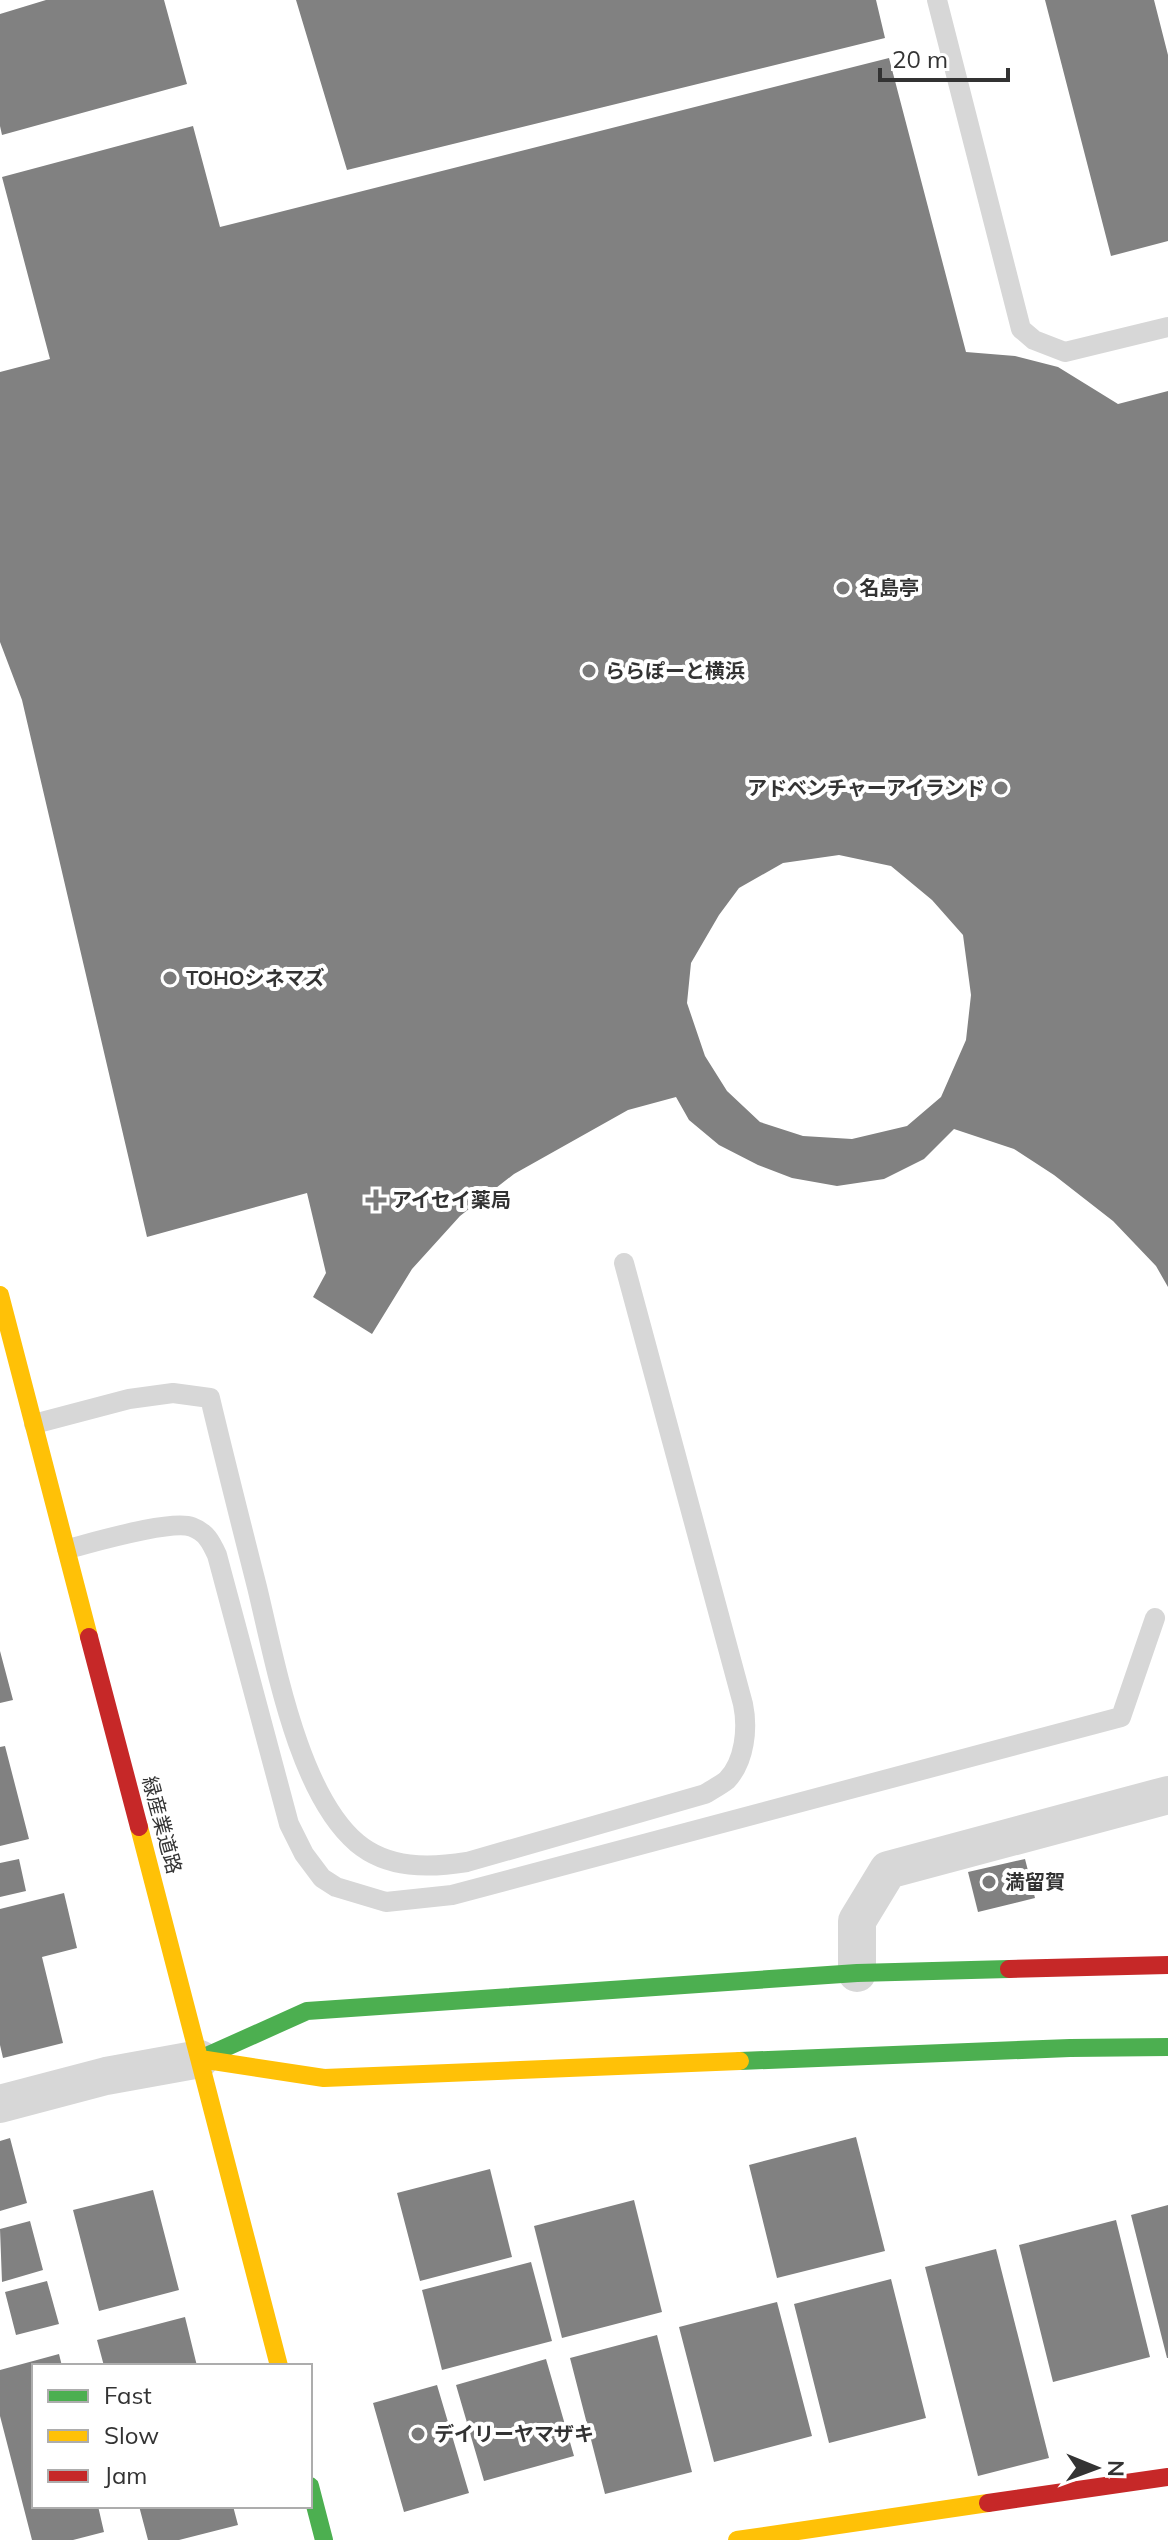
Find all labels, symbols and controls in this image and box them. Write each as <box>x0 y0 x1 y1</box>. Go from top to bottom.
scale bar <box>880 32 1008 82</box>
text: 20 m <box>892 44 948 74</box>
place label: 名島亭 <box>859 575 919 600</box>
marker: 名島亭 <box>834 579 852 597</box>
place label: ららぽーと横浜 <box>605 658 745 683</box>
marker: ららぽーと横浜 <box>580 662 598 680</box>
place label: アドベンチャーアイランド <box>747 775 985 800</box>
marker: アドベンチャーアイランド <box>992 779 1010 797</box>
place label: TOHOシネマズ <box>186 965 324 990</box>
marker: TOHOシネマズ <box>161 969 179 987</box>
place label: アイセイ薬局 <box>392 1187 511 1212</box>
marker: アイセイ薬局 <box>367 1191 385 1209</box>
street label: 緑産業道路 <box>137 1773 187 1876</box>
place label: 満留賀 <box>1005 1869 1065 1894</box>
marker: 満留賀 <box>980 1873 998 1891</box>
legend <box>32 2364 312 2508</box>
text: Fast <box>104 2380 152 2410</box>
text: Slow <box>104 2420 159 2450</box>
place label: デイリーヤマザキ <box>434 2421 594 2446</box>
marker: デイリーヤマザキ <box>409 2425 427 2443</box>
north arrow <box>1056 2428 1136 2508</box>
text: Jam <box>104 2460 147 2490</box>
text: N <box>1102 2460 1130 2477</box>

